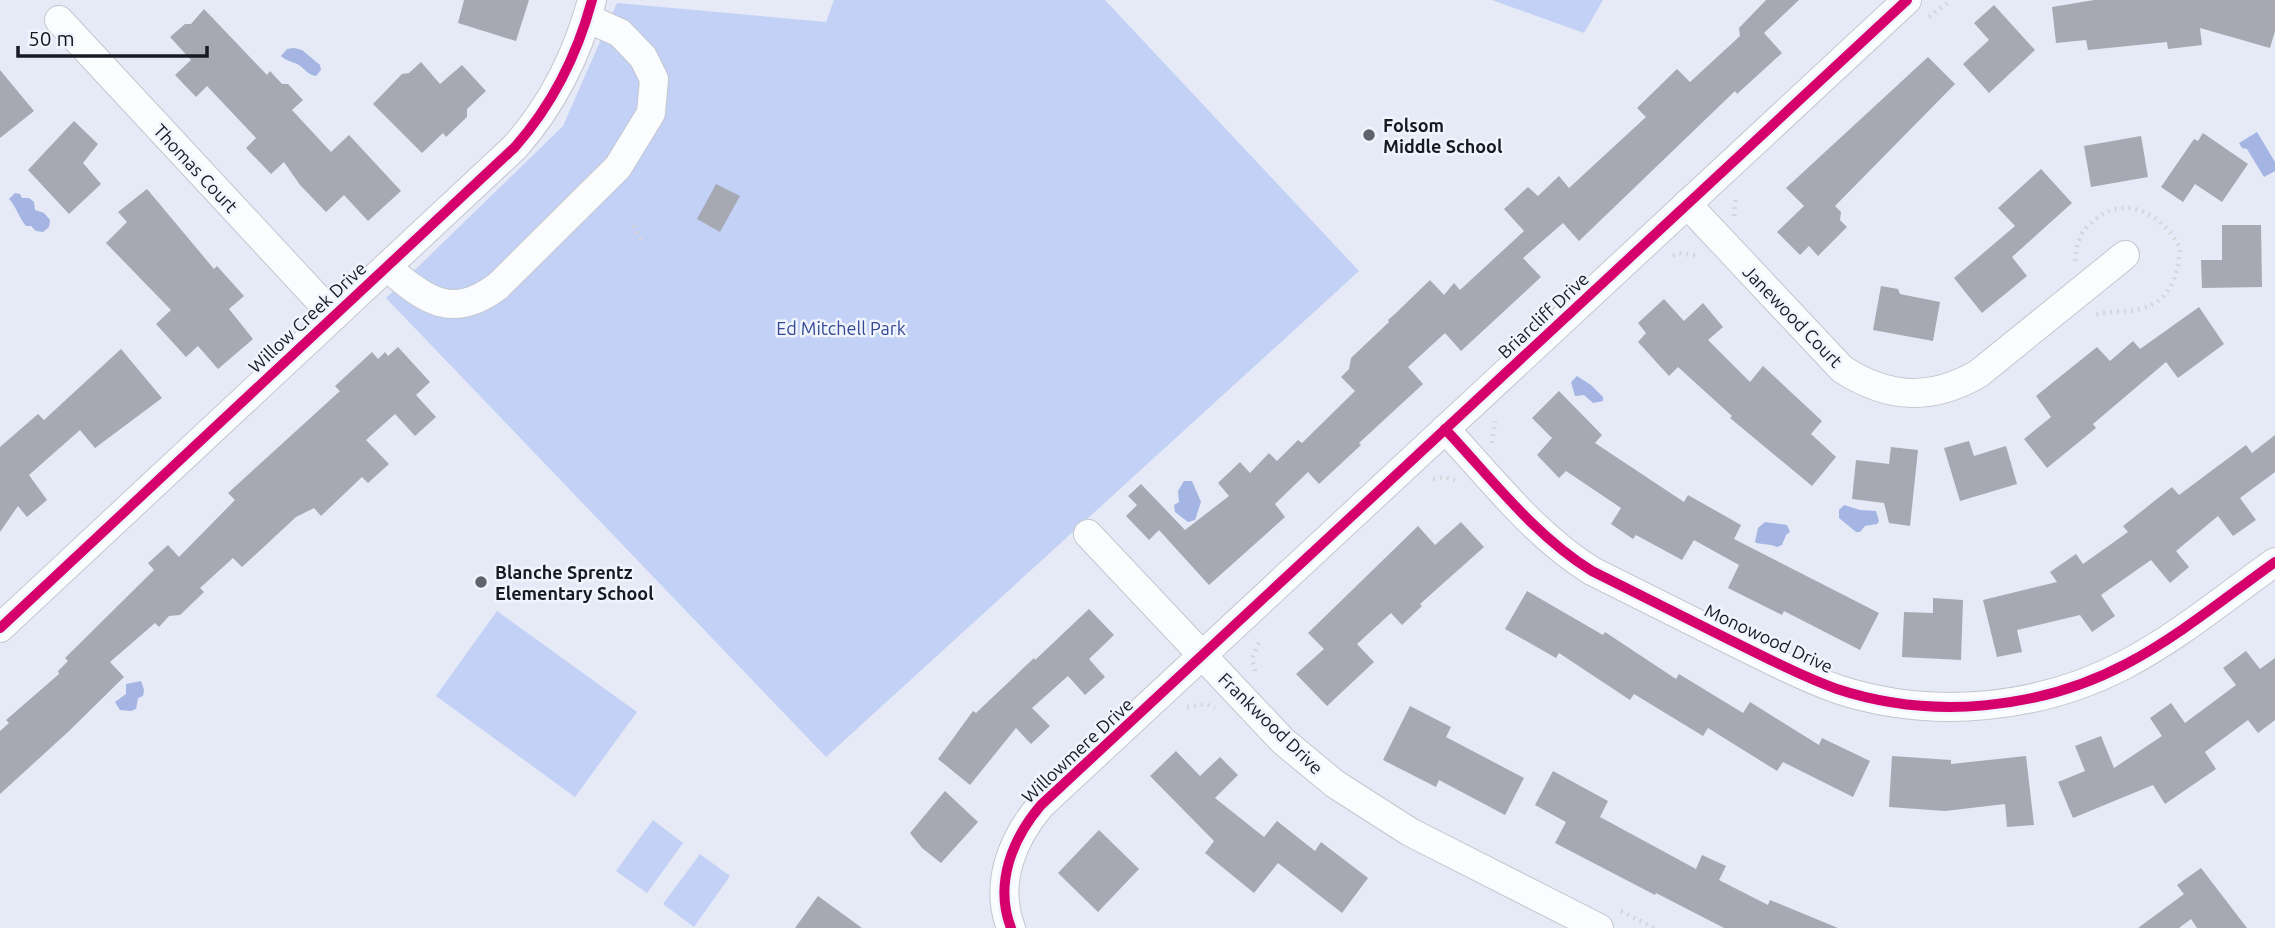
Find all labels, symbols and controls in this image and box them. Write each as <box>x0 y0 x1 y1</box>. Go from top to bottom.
scale bar <box>18 14 206 58</box>
text: 50 m <box>28 26 75 50</box>
place label: Folsom Middle School <box>1383 115 1503 156</box>
street label: Thomas Court <box>150 120 242 216</box>
marker: Folsom Middle School <box>1361 127 1377 143</box>
street label: Willow Creek Drive <box>244 258 370 376</box>
street label: Janewood Court <box>1739 261 1847 371</box>
street label: Briarcliff Drive <box>1494 268 1592 362</box>
park label: Ed Mitchell Park <box>776 318 906 338</box>
place label: Blanche Sprentz Elementary School <box>495 562 654 603</box>
marker: Blanche Sprentz Elementary School <box>473 574 489 590</box>
street label: Monowood Drive <box>1702 600 1836 676</box>
street label: Frankwood Drive <box>1215 668 1327 778</box>
street label: Willowmere Drive <box>1017 694 1137 806</box>

